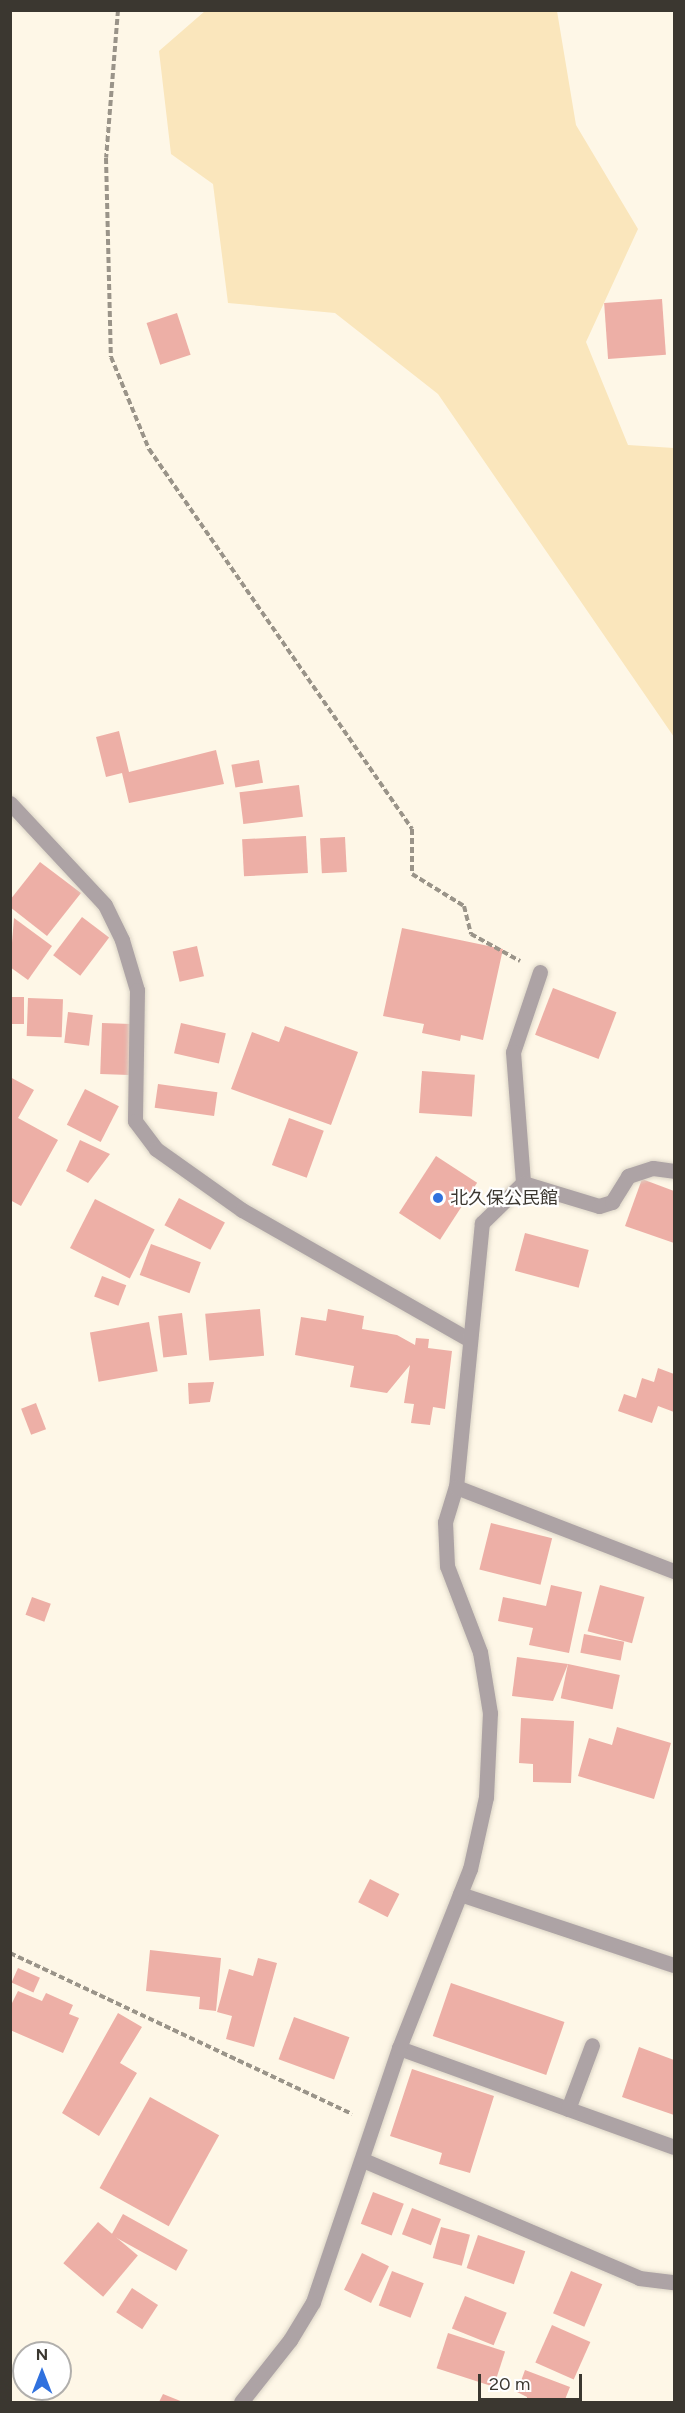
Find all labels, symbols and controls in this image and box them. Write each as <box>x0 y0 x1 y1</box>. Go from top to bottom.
place label: 北久保公民館 <box>450 1187 558 1209</box>
marker: 北久保公民館 <box>431 1191 445 1205</box>
north arrow <box>12 2341 72 2401</box>
text: N <box>36 2345 48 2364</box>
scale bar <box>481 2362 584 2400</box>
text: 20 m <box>489 2373 530 2395</box>

